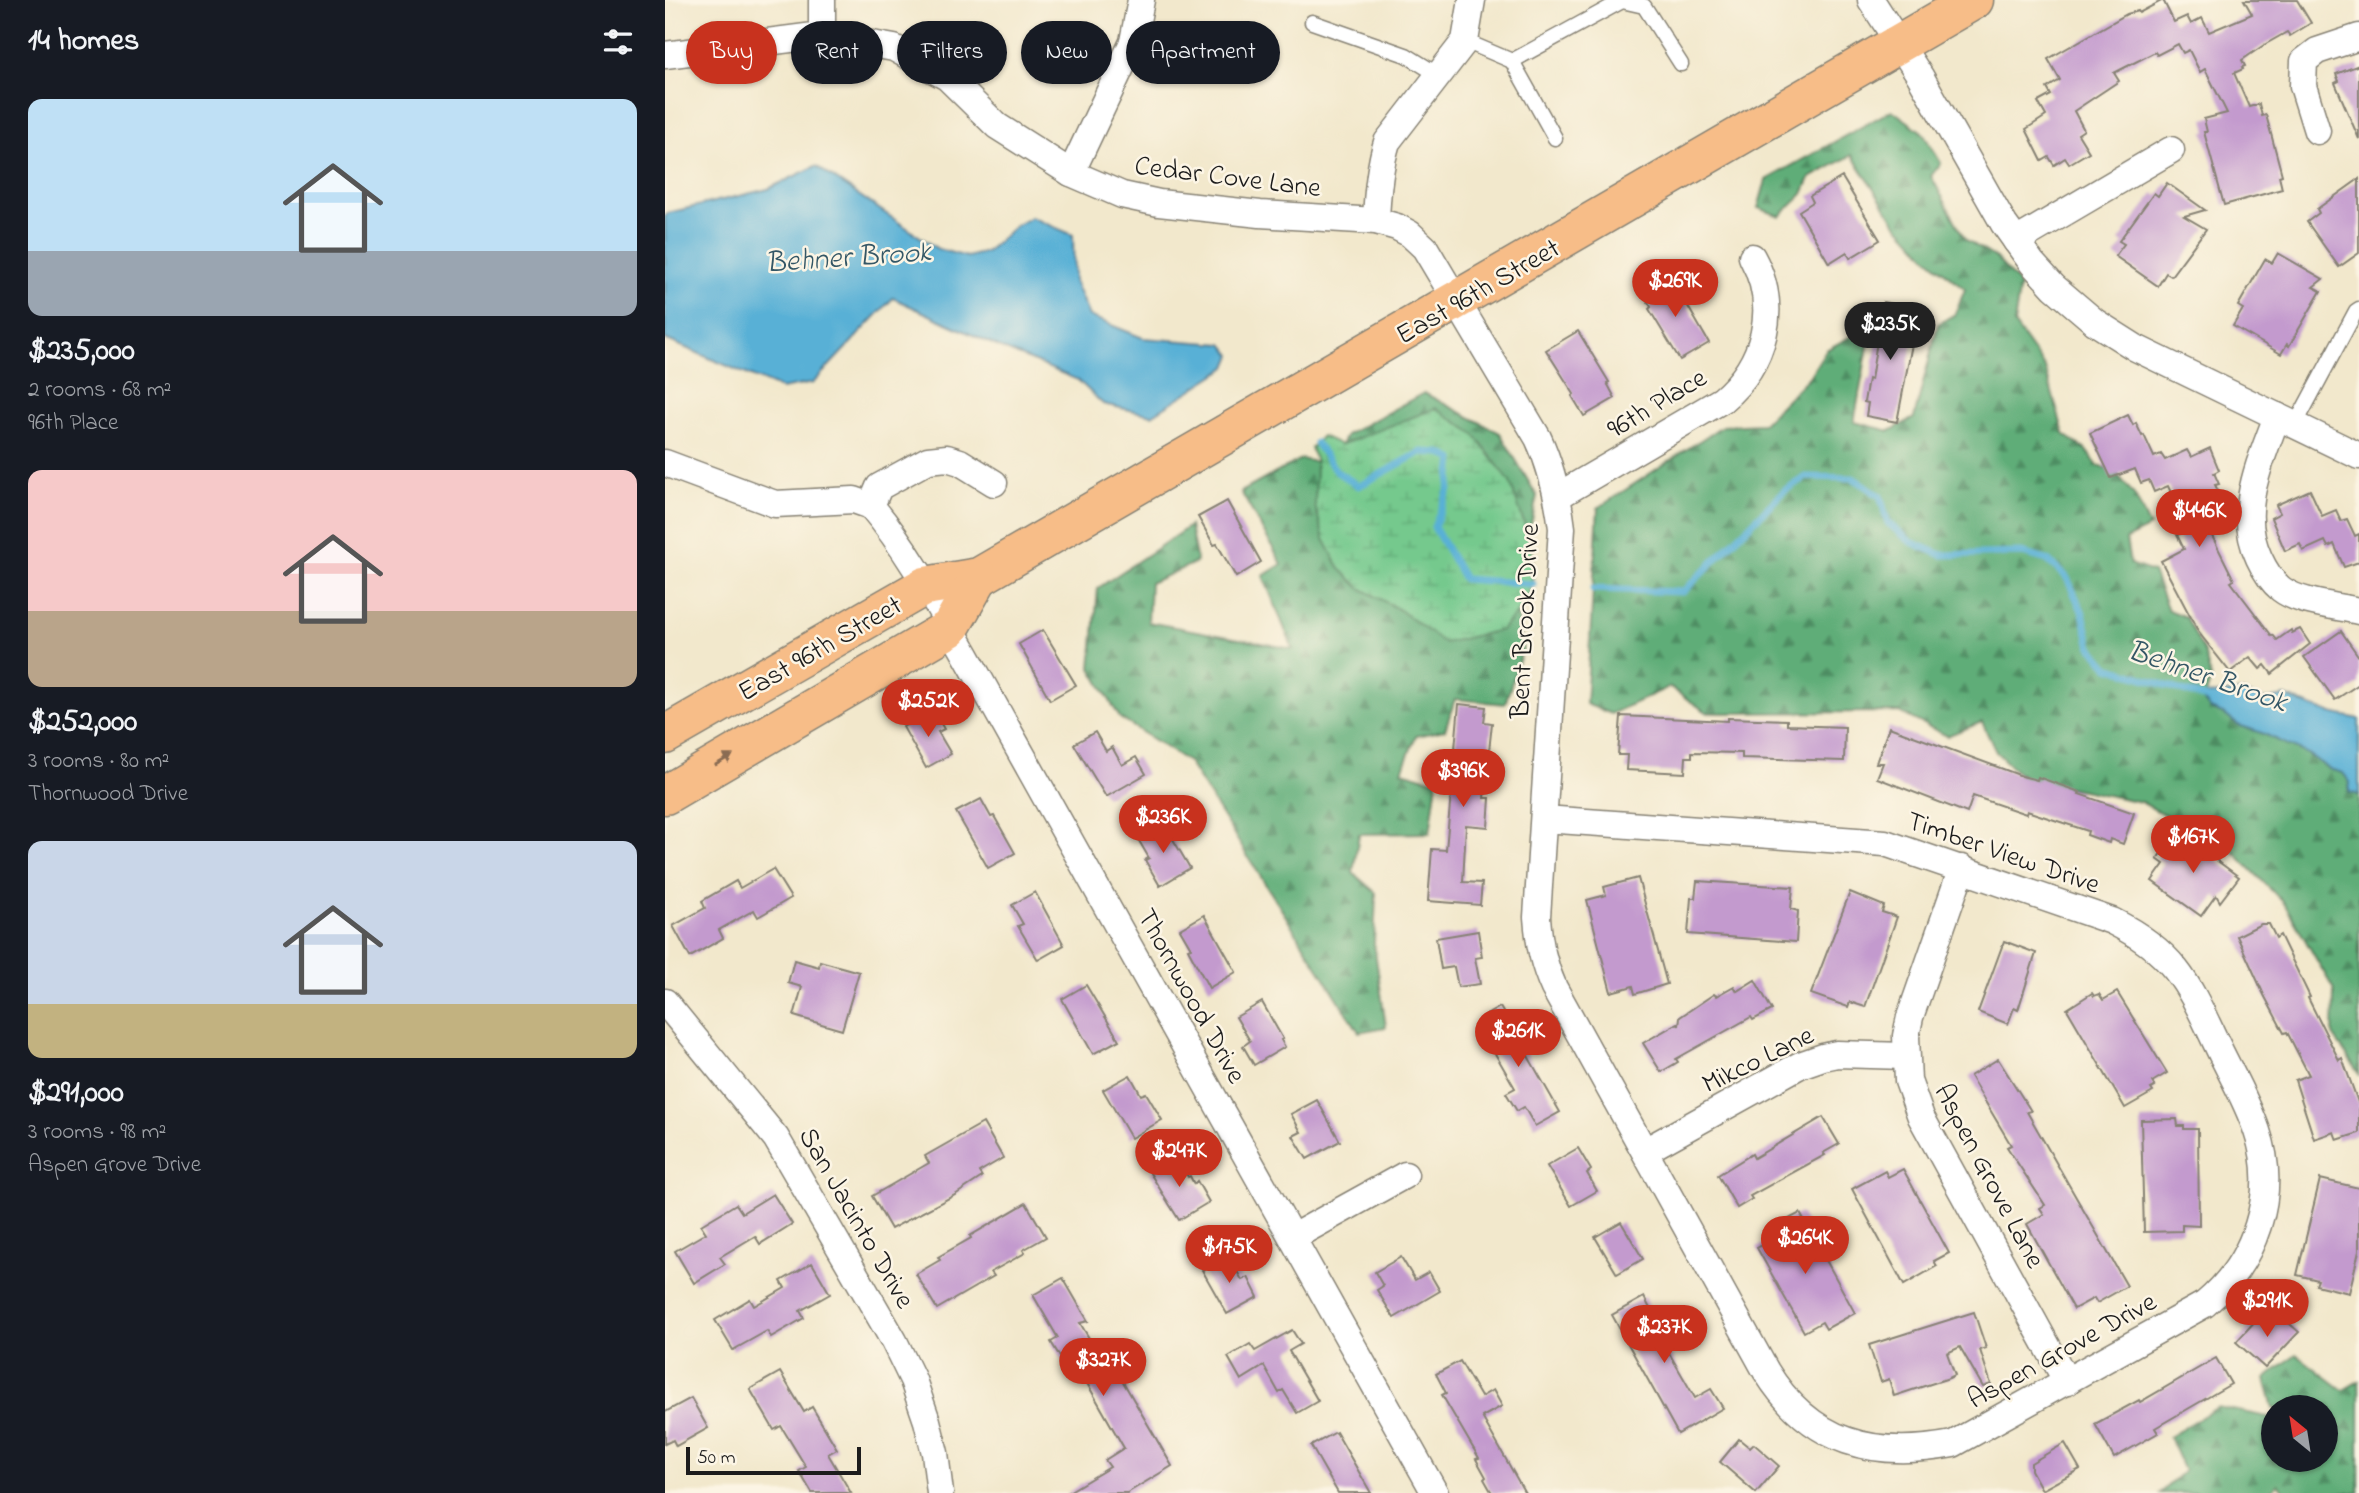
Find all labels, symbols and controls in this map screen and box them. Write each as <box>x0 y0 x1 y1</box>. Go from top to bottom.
text: 14 homes <box>28 20 139 64</box>
chip: Buy <box>686 21 777 84</box>
chip: Rent <box>791 21 883 84</box>
chip: Filters <box>897 21 1007 84</box>
chip: New <box>1021 21 1112 84</box>
chip: Apartment <box>1126 21 1280 84</box>
icon: filters <box>599 23 637 61</box>
icon: home <box>270 145 396 271</box>
street label: Cedar Cove Lane <box>1132 147 1324 210</box>
street label: East 96th Street <box>1389 229 1569 357</box>
water label: Behner Brook <box>764 231 934 287</box>
pin: $269K <box>1626 260 1724 319</box>
text: $269K <box>1648 265 1702 298</box>
pin: $235K <box>1841 302 1939 362</box>
text: $235K <box>1860 308 1920 341</box>
text: $235,000 <box>28 330 135 374</box>
street label: 96th Place <box>1600 359 1716 451</box>
text: 2 rooms · 68 m² <box>28 374 171 407</box>
text: 96th Place <box>28 407 118 440</box>
pin: $446K <box>2150 490 2248 549</box>
text: $446K <box>2172 495 2226 528</box>
icon: home <box>270 516 396 642</box>
street label: Bent Brook Drive <box>1501 522 1552 721</box>
street label: East 96th Street <box>731 586 911 714</box>
water label: Behner Brook <box>2121 630 2294 726</box>
pin: $252K <box>879 680 977 739</box>
text: $252K <box>897 685 959 718</box>
text: $252,000 <box>28 701 137 745</box>
text: 3 rooms · 80 m² <box>28 745 169 778</box>
pin: $396K <box>1414 750 1512 809</box>
one-way arrow <box>714 754 733 766</box>
text: $396K <box>1437 755 1489 788</box>
text: Thornwood Drive <box>28 778 188 811</box>
pin: $236K <box>1114 796 1212 855</box>
text: $236K <box>1135 801 1191 834</box>
street label: Timber View Drive <box>1901 802 2105 907</box>
pin: $167K <box>2144 816 2242 875</box>
text: $167K <box>2167 821 2219 854</box>
icon: home <box>270 887 396 1013</box>
street label: Thornwood Drive <box>1125 902 1255 1092</box>
pin: $261K <box>1469 1010 1567 1069</box>
text: $261K <box>1491 1015 1545 1048</box>
street label: Mikco Lane <box>1696 1016 1822 1106</box>
text: $291,000 <box>28 1072 124 1116</box>
street label: Aspen Grove Lane <box>1922 1077 2054 1277</box>
text: 3 rooms · 98 m² <box>28 1116 166 1149</box>
street label: San Jacinto Drive <box>786 1120 924 1317</box>
pin: $247K <box>1130 1130 1228 1189</box>
text: $247K <box>1151 1135 1207 1168</box>
text: Aspen Grove Drive <box>28 1149 201 1182</box>
pin: $264K <box>1756 1216 1854 1276</box>
text: $264K <box>1777 1222 1833 1255</box>
pin: $175K <box>1180 1226 1278 1285</box>
text: $175K <box>1201 1231 1257 1264</box>
pin: $291K <box>2218 1280 2316 1339</box>
street label: Aspen Grove Drive <box>1961 1283 2165 1421</box>
text: $291K <box>2242 1285 2292 1318</box>
pin: $237K <box>1615 1306 1713 1365</box>
text: $237K <box>1636 1311 1692 1344</box>
pin: $327K <box>1054 1338 1152 1398</box>
text: $327K <box>1075 1344 1131 1377</box>
north arrow <box>2261 1395 2338 1472</box>
map controls <box>2261 1395 2338 1472</box>
scale bar <box>686 1444 861 1476</box>
text: 50 m <box>697 1445 736 1472</box>

